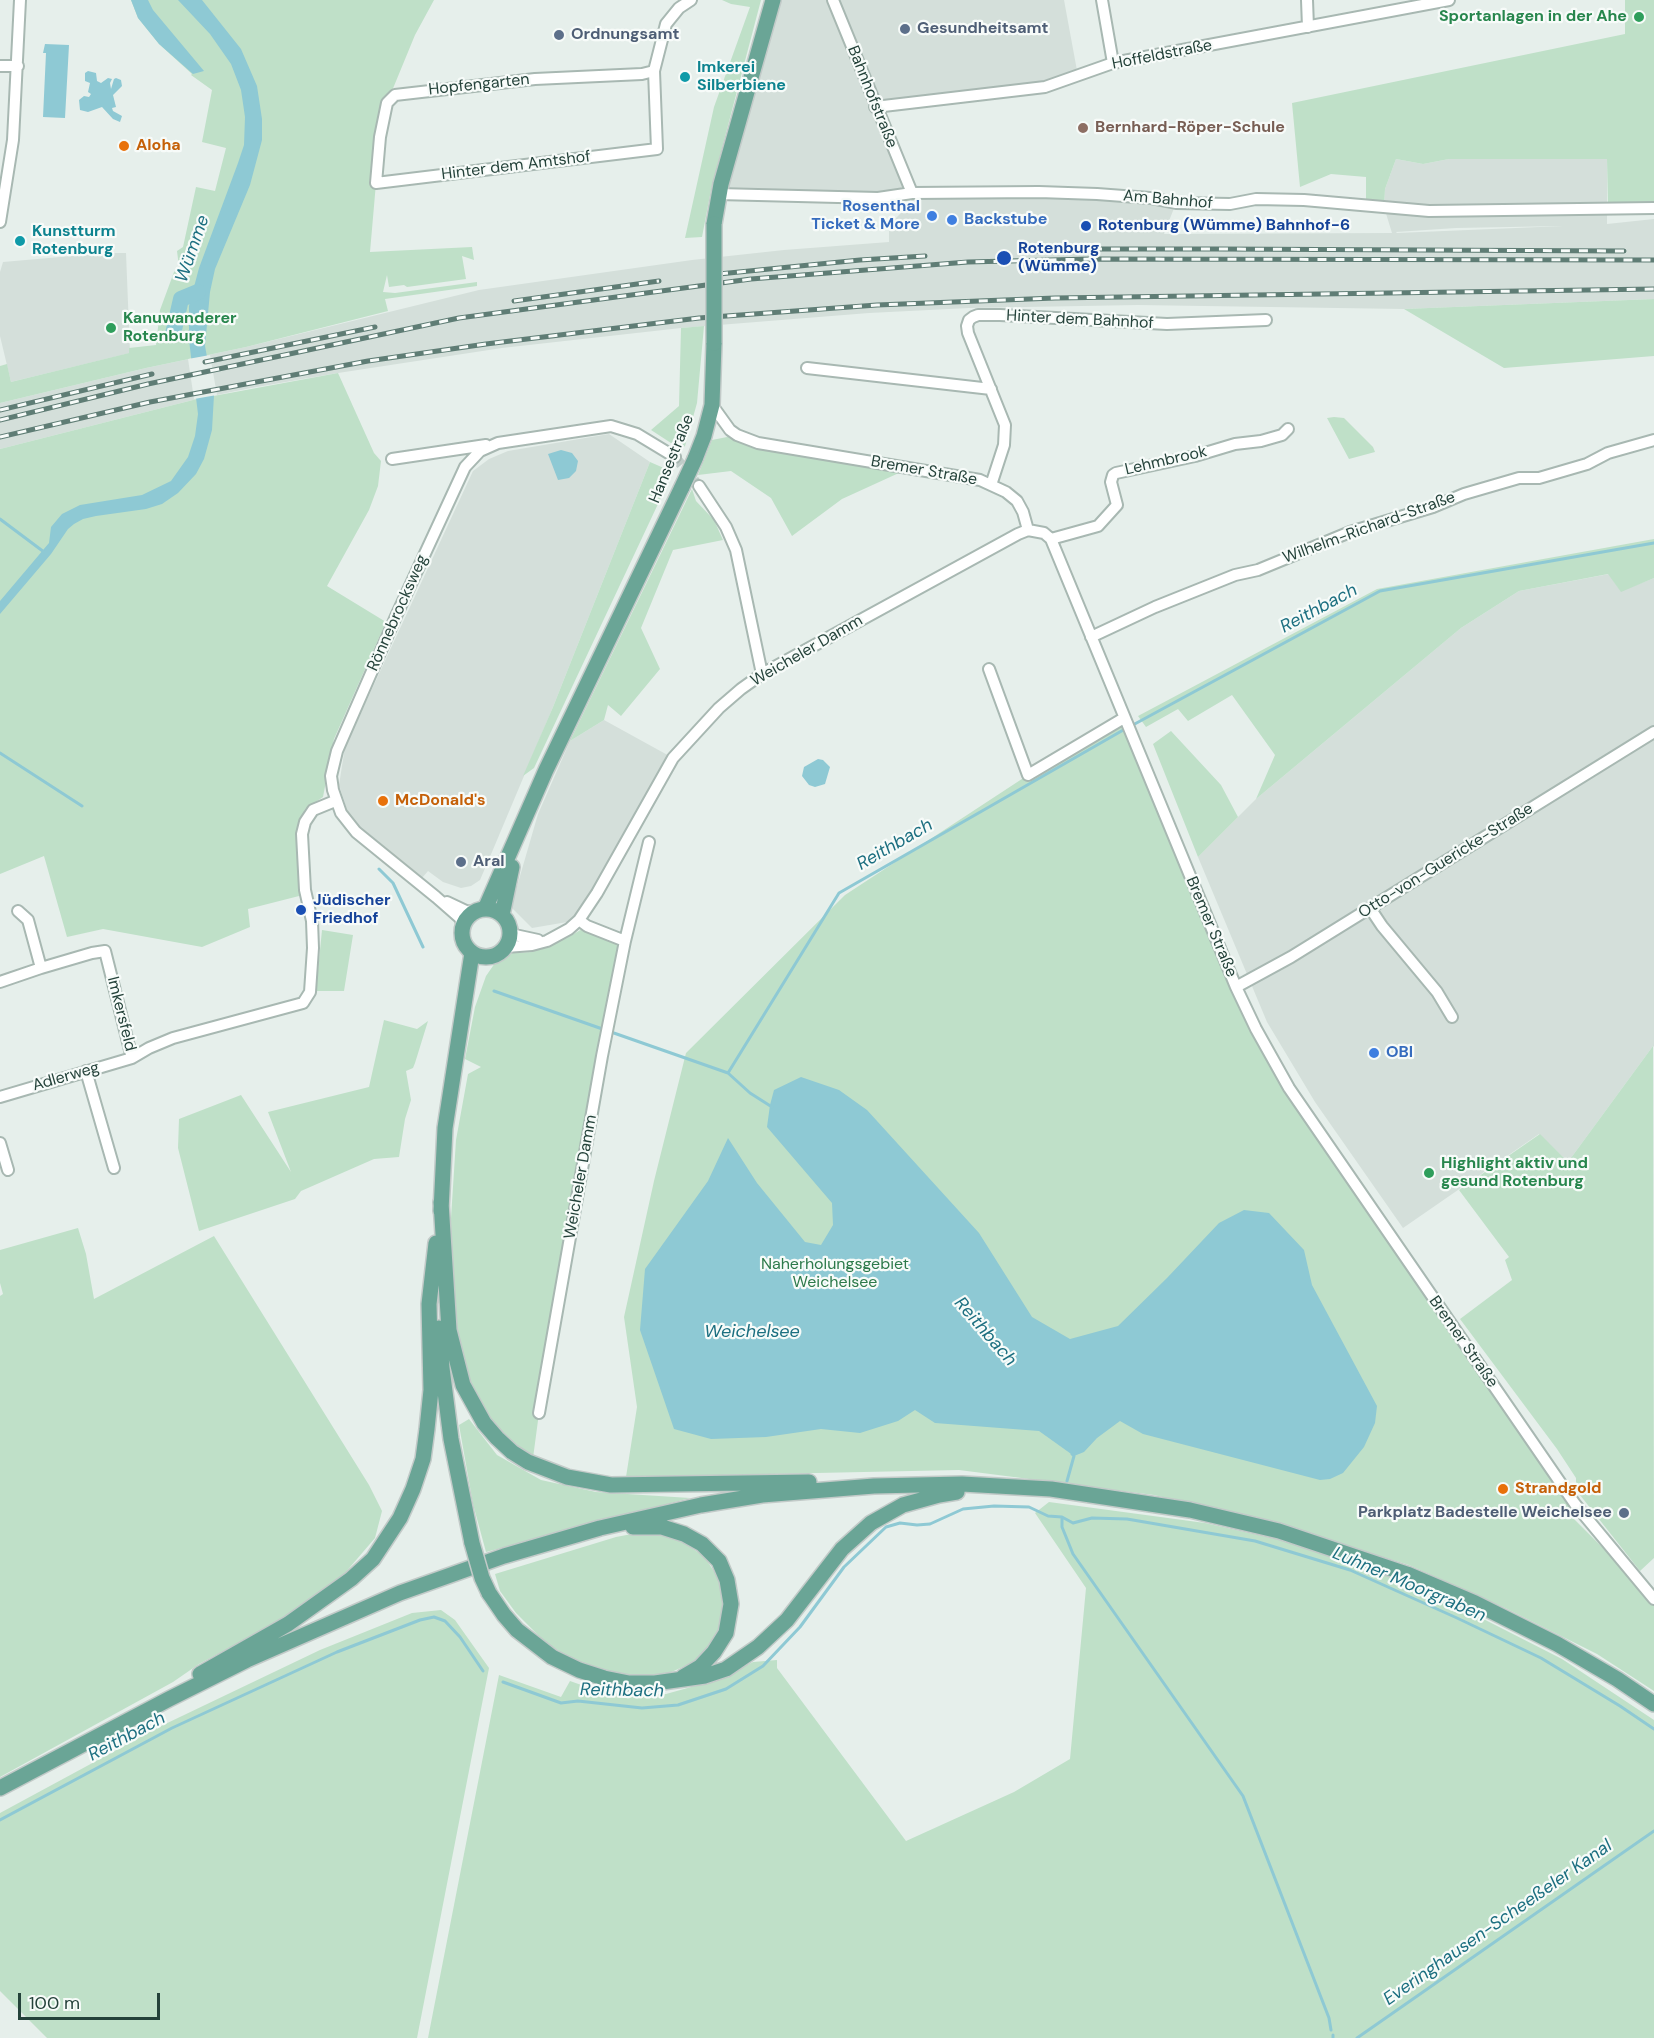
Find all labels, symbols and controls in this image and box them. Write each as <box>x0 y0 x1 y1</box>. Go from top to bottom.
place label: Sportanlagen in der Ahe <box>1439 7 1627 27</box>
marker: Sportanlagen in der Ahe <box>1632 10 1646 24</box>
place label: Gesundheitsamt <box>917 19 1049 39</box>
marker: Gesundheitsamt <box>898 22 912 36</box>
place label: Ordnungsamt <box>571 25 679 45</box>
marker: Ordnungsamt <box>552 28 566 42</box>
street label: Hoffeldstraße <box>1110 36 1214 74</box>
street label: Bahnhofstraße <box>843 43 901 151</box>
place label: Imkerei Silberbiene <box>697 58 786 96</box>
street label: Hopfengarten <box>427 70 531 100</box>
marker: Imkerei Silberbiene <box>678 70 692 84</box>
place label: Bernhard-Röper-Schule <box>1095 118 1285 138</box>
marker: Bernhard-Röper-Schule <box>1076 121 1090 135</box>
place label: Aloha <box>136 136 181 156</box>
marker: Aloha <box>117 139 131 153</box>
street label: Hinter dem Amtshof <box>440 147 592 185</box>
street label: Am Bahnhof <box>1122 187 1214 213</box>
place label: Rosenthal Ticket & More <box>811 197 920 235</box>
marker: Rosenthal Ticket & More <box>925 209 939 223</box>
place label: Backstube <box>964 210 1047 230</box>
water label: Wümme <box>171 213 215 285</box>
marker: Backstube <box>945 213 959 227</box>
place label: Rotenburg (Wümme) Bahnhof-6 <box>1098 216 1350 236</box>
marker: Rotenburg (Wümme) Bahnhof-6 <box>1079 219 1093 233</box>
place label: Kunstturm Rotenburg <box>32 222 116 260</box>
marker: Kunstturm Rotenburg <box>13 234 27 248</box>
place label: Rotenburg (Wümme) <box>1018 239 1100 277</box>
marker: Rotenburg (Wümme) <box>995 249 1013 267</box>
street label: Hinter dem Bahnhof <box>1006 307 1154 333</box>
place label: Kanuwanderer Rotenburg <box>123 309 237 347</box>
marker: Kanuwanderer Rotenburg <box>104 321 118 335</box>
street label: Hansestraße <box>646 412 698 506</box>
street label: Lehmbrook <box>1123 442 1209 480</box>
street label: Bremer Straße <box>869 452 979 490</box>
street label: Wilhelm-Richard-Straße <box>1280 488 1458 568</box>
street label: Rönnebrocksweg <box>364 552 432 674</box>
water label: Reithbach <box>1277 580 1361 638</box>
street label: Weicheler Damm <box>748 611 866 691</box>
place label: McDonald's <box>395 791 486 811</box>
marker: McDonald's <box>376 794 390 808</box>
street label: Otto-von-Guericke-Straße <box>1355 799 1537 923</box>
water label: Reithbach <box>853 815 937 875</box>
place label: Aral <box>473 852 505 872</box>
marker: Aral <box>454 855 468 869</box>
street label: Bremer Straße <box>1181 874 1241 980</box>
place label: Jüdischer Friedhof <box>313 891 391 929</box>
marker: Jüdischer Friedhof <box>294 903 308 917</box>
street label: Imkersfeld <box>102 975 140 1053</box>
place label: OBI <box>1386 1043 1413 1063</box>
marker: OBI <box>1367 1046 1381 1060</box>
street label: Adlerweg <box>30 1058 102 1096</box>
street label: Weicheler Damm <box>561 1113 601 1241</box>
place label: Highlight aktiv und gesund Rotenburg <box>1441 1154 1588 1192</box>
marker: Highlight aktiv und gesund Rotenburg <box>1422 1166 1436 1180</box>
park label: Naherholungsgebiet Weichelsee <box>761 1255 909 1293</box>
street label: Bremer Straße <box>1424 1292 1502 1392</box>
water label: Reithbach <box>949 1293 1021 1371</box>
water label: Weichelsee <box>704 1321 800 1343</box>
place label: Strandgold <box>1515 1479 1602 1499</box>
marker: Strandgold <box>1496 1482 1510 1496</box>
place label: Parkplatz Badestelle Weichelsee <box>1358 1503 1612 1523</box>
marker: Parkplatz Badestelle Weichelsee <box>1617 1506 1631 1520</box>
water label: Luhner Moorgraben <box>1329 1543 1489 1627</box>
water label: Reithbach <box>580 1679 664 1703</box>
water label: Reithbach <box>85 1708 169 1766</box>
water label: Everinghausen-Scheeßeler Kanal <box>1380 1836 1616 2010</box>
scale bar <box>21 1981 164 2019</box>
text: 100 m <box>29 1991 80 2015</box>

